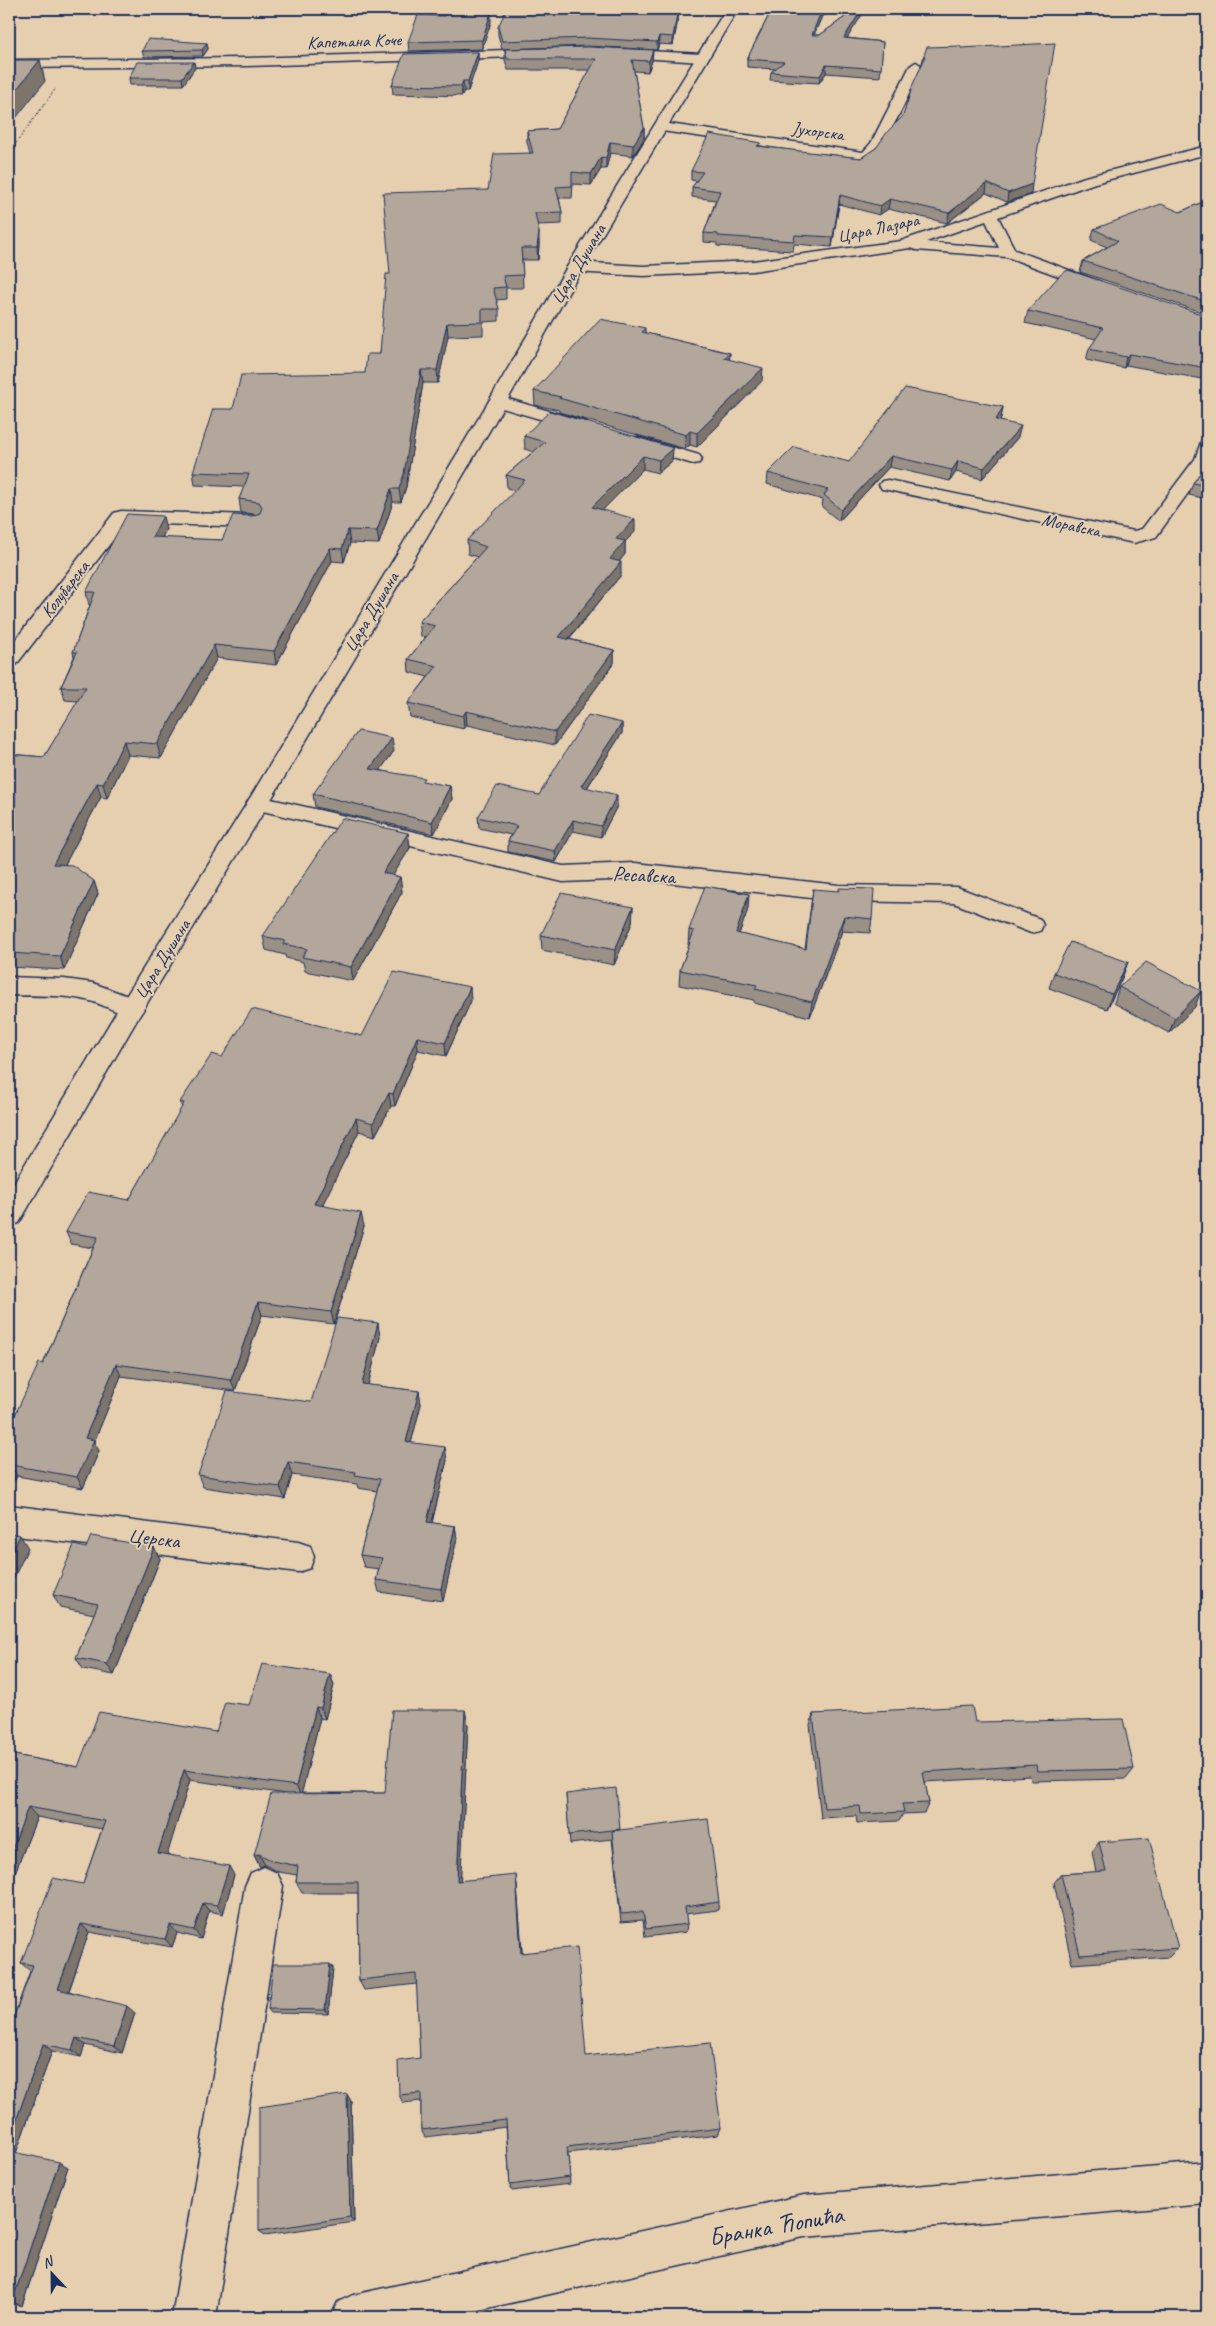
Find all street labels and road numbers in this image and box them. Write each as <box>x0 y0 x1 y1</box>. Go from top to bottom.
street label: Капетана Коче <box>307 28 403 54</box>
street label: Јухорска <box>790 116 847 146</box>
street label: Цара Лазара <box>835 208 923 248</box>
street label: Цара Душана <box>546 219 611 308</box>
street label: Моравска <box>1040 508 1104 542</box>
street label: Колубарска <box>36 555 95 622</box>
street label: Цара Душана <box>339 567 404 656</box>
street label: Ресавска <box>612 860 678 890</box>
street label: Цара Душана <box>129 914 196 1003</box>
street label: Церска <box>127 1522 183 1554</box>
street label: Бранка Ћопића <box>706 2198 848 2254</box>

